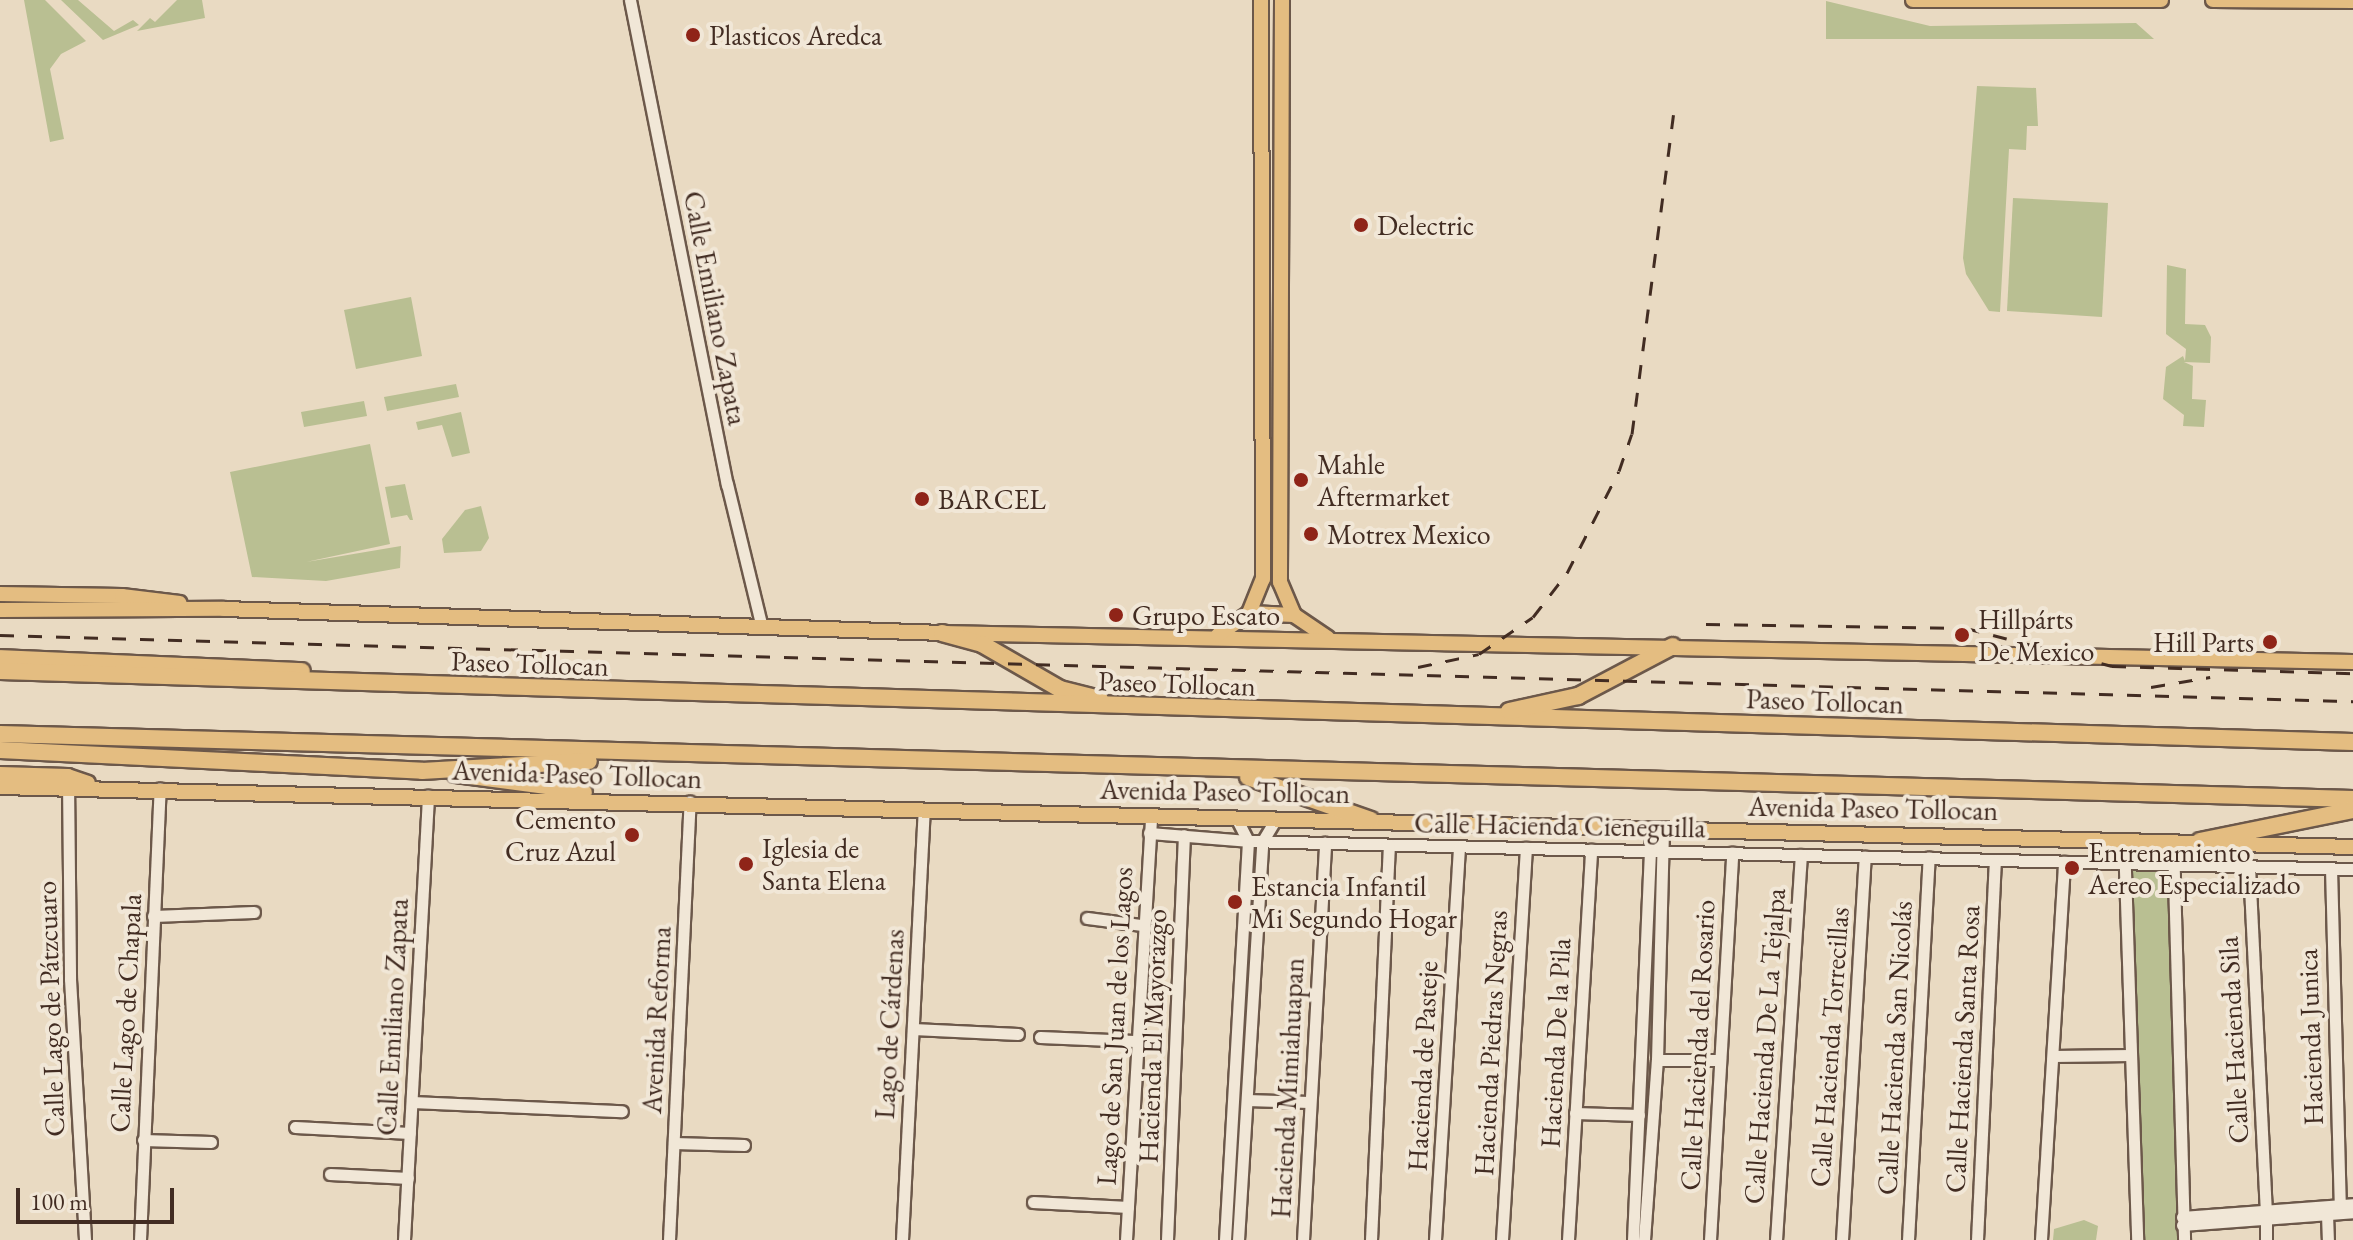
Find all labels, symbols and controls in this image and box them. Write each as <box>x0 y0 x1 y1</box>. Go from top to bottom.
place label: Plasticos Aredca <box>709 18 882 52</box>
marker: Plasticos Aredca <box>684 26 702 44</box>
street label: Calle Emiliano Zapata <box>677 188 755 428</box>
place label: Delectric <box>1377 208 1474 242</box>
marker: Delectric <box>1352 216 1370 234</box>
place label: Mahle Aftermarket <box>1317 447 1449 513</box>
marker: Mahle Aftermarket <box>1292 471 1310 489</box>
place label: BARCEL <box>938 482 1046 516</box>
marker: BARCEL <box>913 490 931 508</box>
place label: Motrex Mexico <box>1327 517 1491 551</box>
marker: Motrex Mexico <box>1302 525 1320 543</box>
place label: Grupo Escato <box>1132 598 1280 632</box>
place label: Hillpárts De Mexico <box>1978 602 2094 668</box>
marker: Grupo Escato <box>1107 606 1125 624</box>
place label: Hill Parts <box>2153 625 2254 659</box>
marker: Hillpárts De Mexico <box>1953 626 1971 644</box>
marker: Hill Parts <box>2261 633 2279 651</box>
street label: Paseo Tollocan <box>451 643 609 683</box>
street label: Paseo Tollocan <box>1098 663 1256 703</box>
street label: Paseo Tollocan <box>1746 681 1904 721</box>
street label: Avenida Paseo Tollocan <box>451 753 703 795</box>
street label: Avenida Paseo Tollocan <box>1100 772 1350 810</box>
street label: Avenida Paseo Tollocan <box>1748 789 1998 827</box>
place label: Cemento Cruz Azul <box>505 802 616 868</box>
street label: Calle Hacienda Cieneguilla <box>1414 806 1706 844</box>
marker: Cemento Cruz Azul <box>623 826 641 844</box>
place label: Iglesia de Santa Elena <box>762 831 886 897</box>
place label: Entrenamiento Aereo Especializado <box>2088 835 2301 901</box>
marker: Iglesia de Santa Elena <box>737 855 755 873</box>
marker: Entrenamiento Aereo Especializado <box>2063 859 2081 877</box>
street label: Lago de San Juan de los Lagos <box>1089 866 1139 1186</box>
place label: Estancia Infantil Mi Segundo Hogar <box>1251 869 1457 935</box>
street label: Calle Lago de Pátzcuaro <box>29 881 71 1137</box>
street label: Calle Hacienda De La Tejalpa <box>1736 887 1792 1205</box>
street label: Calle Lago de Chapala <box>102 893 148 1133</box>
marker: Estancia Infantil Mi Segundo Hogar <box>1226 893 1244 911</box>
street label: Calle Emiliano Zapata <box>369 897 415 1137</box>
street label: Calle Hacienda del Rosario <box>1673 899 1721 1191</box>
street label: Calle Hacienda San Nicolás <box>1870 900 1918 1196</box>
street label: Calle Hacienda Santa Rosa <box>1938 904 1986 1194</box>
street label: Calle Hacienda Torrecillas <box>1802 906 1856 1188</box>
street label: Hacienda El Mayorazgo <box>1131 908 1173 1164</box>
street label: Hacienda Piedras Negras <box>1466 909 1514 1177</box>
street label: Avenida Reforma <box>634 925 678 1115</box>
street label: Lago de Cárdenas <box>867 928 911 1120</box>
street label: Calle Hacienda Sila <box>2211 935 2255 1145</box>
street label: Hacienda De la Pila <box>1533 937 1577 1149</box>
street label: Hacienda Junica <box>2290 948 2330 1126</box>
street label: Hacienda Mimiahuapan <box>1263 957 1311 1219</box>
street label: Hacienda de Pasteje <box>1400 960 1444 1172</box>
scale bar <box>20 1172 178 1222</box>
text: 100 m <box>30 1186 88 1217</box>

